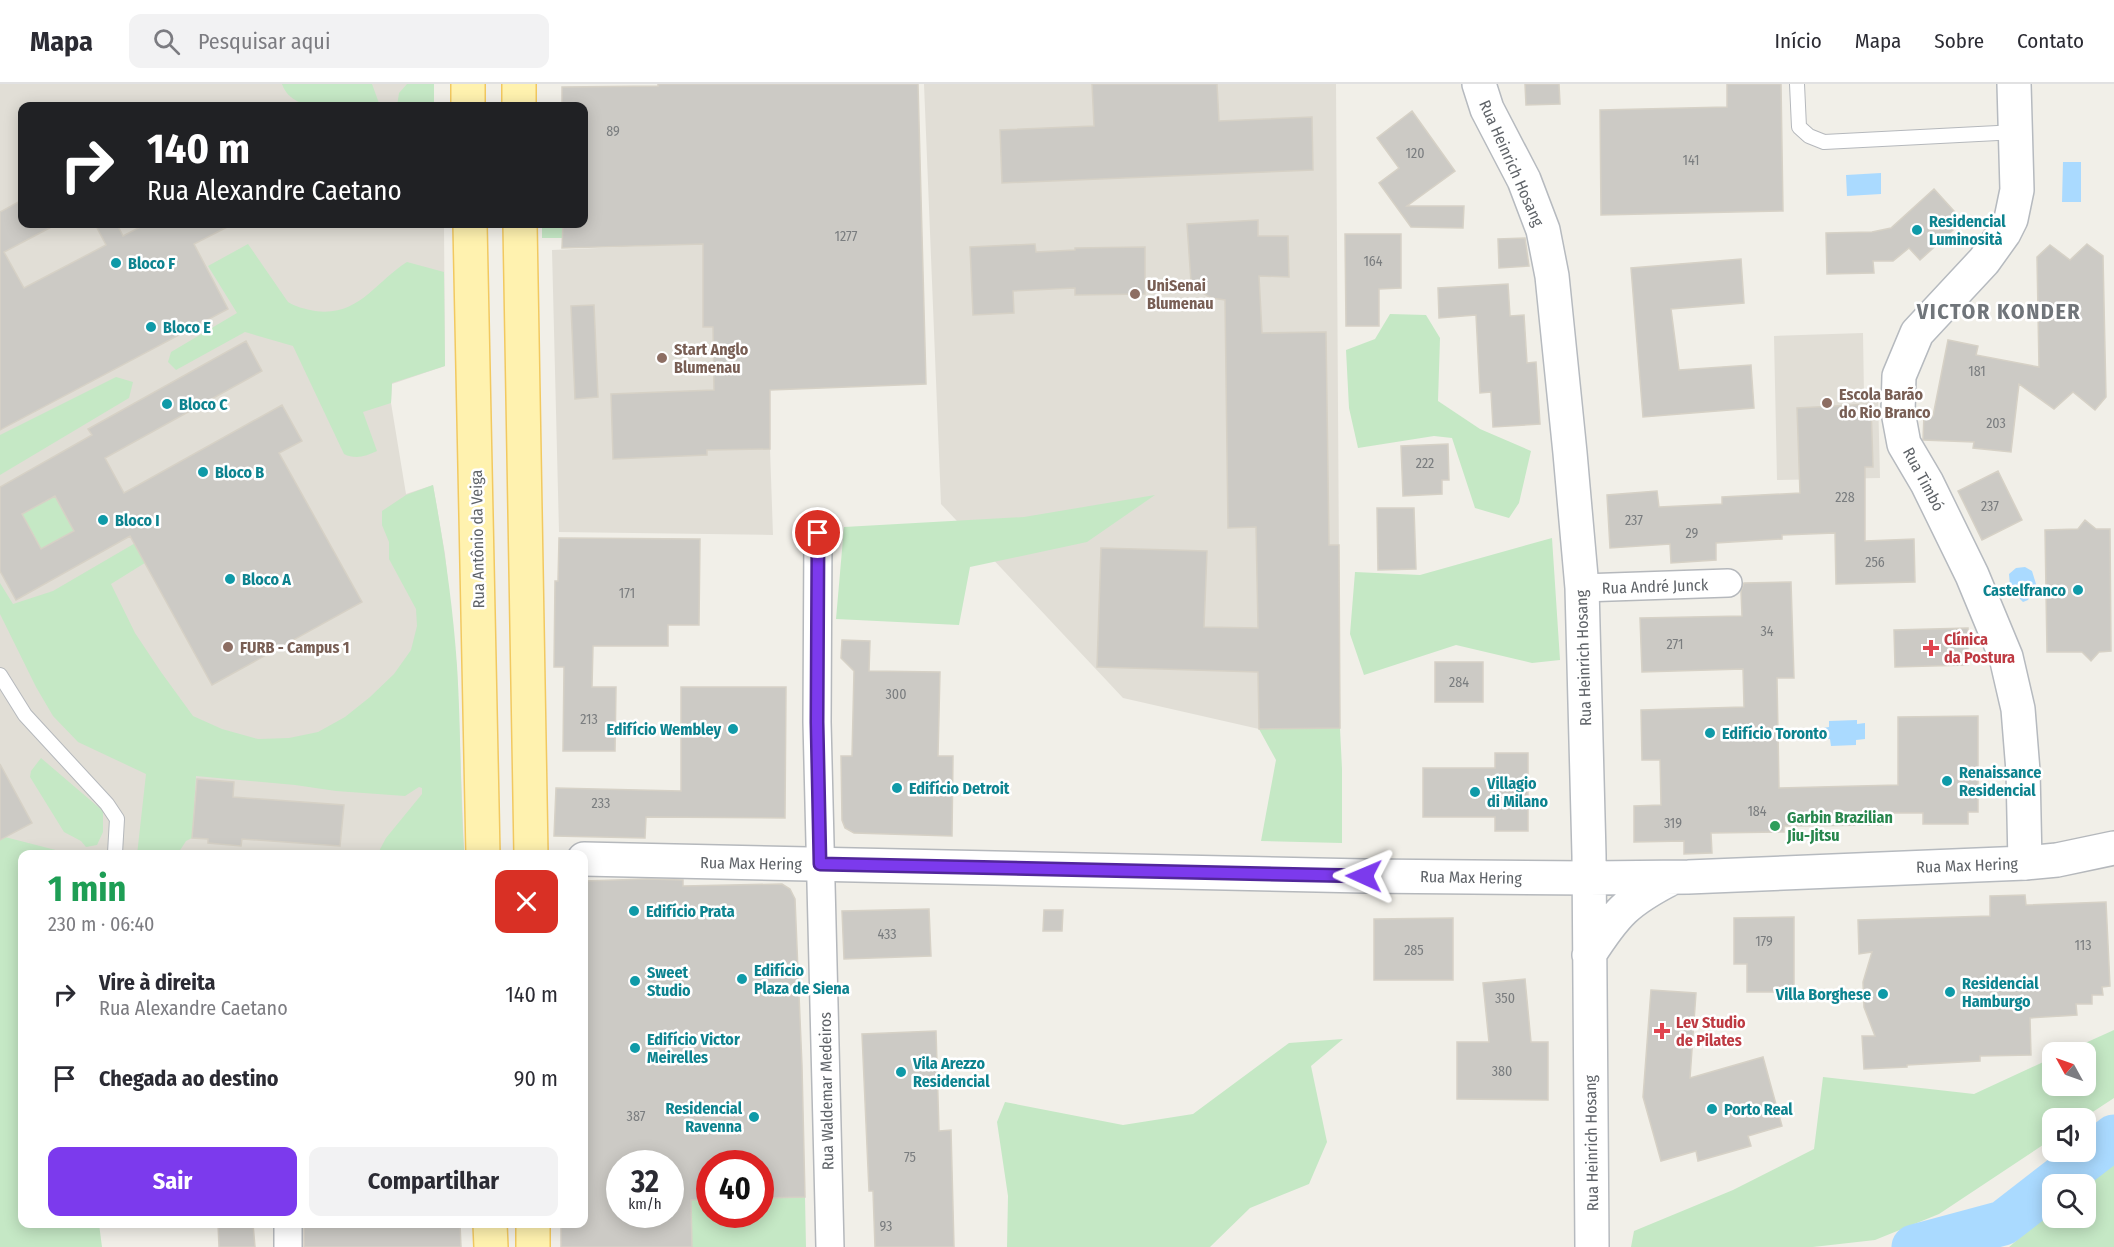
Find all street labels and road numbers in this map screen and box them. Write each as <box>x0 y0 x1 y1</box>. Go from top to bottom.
street label: Rua Heinrich Hosang <box>1475 97 1548 230</box>
street label: Rua Timbó <box>1899 444 1948 514</box>
street label: Rua Antônio da Veiga <box>467 469 488 608</box>
street label: Rua André Junck <box>1602 575 1709 598</box>
street label: Rua Heinrich Hosang <box>1572 589 1595 726</box>
street label: Rua Max Hering <box>700 853 803 874</box>
street label: Rua Max Hering <box>1916 854 2019 877</box>
street label: Rua Max Hering <box>1420 867 1523 888</box>
street label: Rua Waldemar Medeiros <box>816 1012 837 1170</box>
street label: Rua Heinrich Hosang <box>1581 1074 1602 1211</box>

